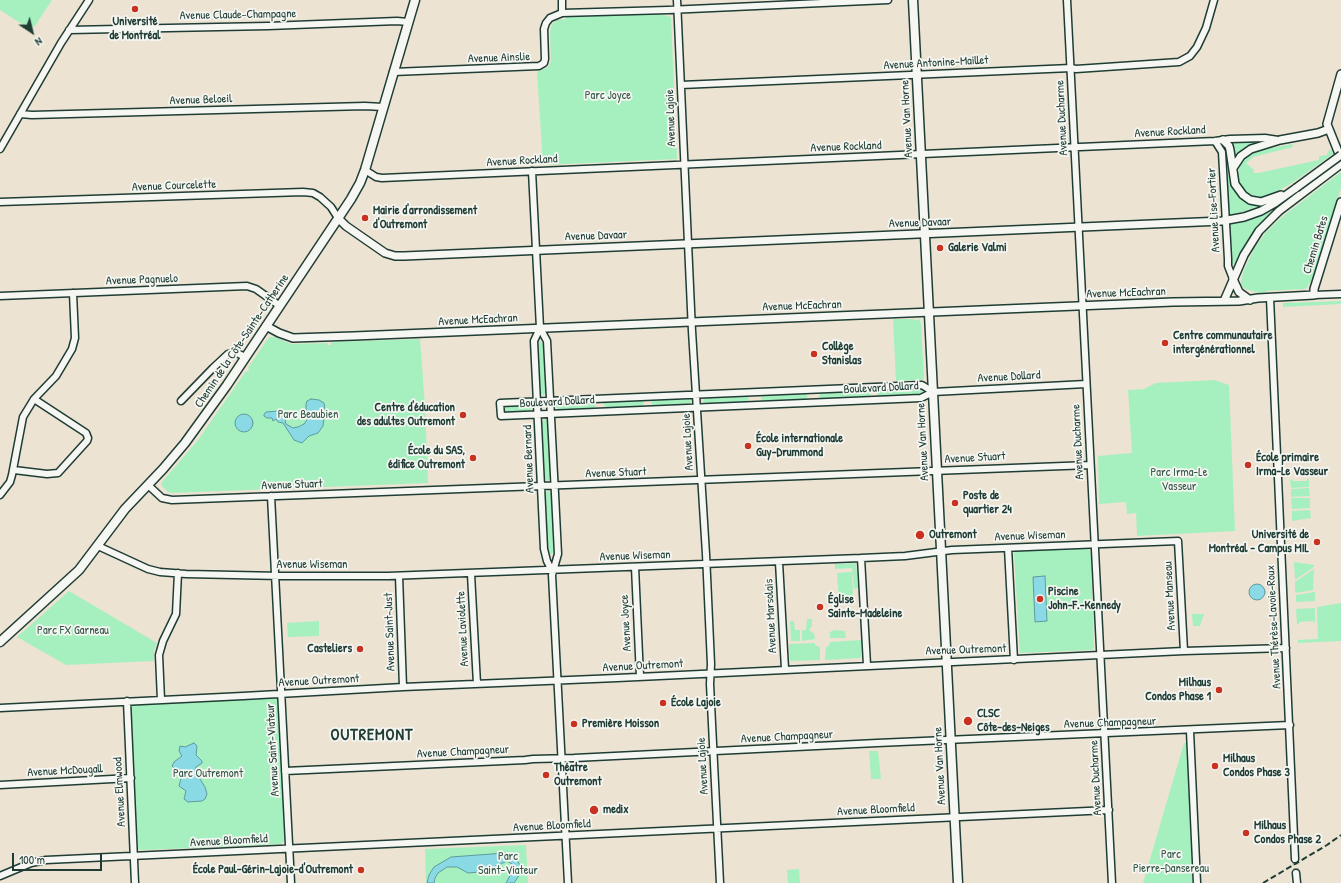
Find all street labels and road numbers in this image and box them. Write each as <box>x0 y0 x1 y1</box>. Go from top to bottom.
street label: Avenue Claude-Champagne <box>180 7 296 23</box>
street label: Avenue Ainslie <box>468 50 530 66</box>
street label: Avenue Antonine-Maillet <box>883 53 989 73</box>
street label: Avenue Van Horne <box>898 80 916 158</box>
street label: Avenue Ducharme <box>1053 80 1071 156</box>
street label: Avenue Lajoie <box>663 89 679 147</box>
street label: Avenue Beloeil <box>169 92 233 108</box>
street label: Avenue Rockland <box>1134 123 1206 141</box>
street label: Avenue Rockland <box>810 139 882 155</box>
street label: Avenue Rockland <box>486 152 558 170</box>
street label: Avenue Lise-Fortier <box>1205 167 1223 253</box>
street label: Avenue Courcelette <box>132 177 216 195</box>
street label: Chemin Bates <box>1300 214 1332 276</box>
street label: Avenue Davaar <box>889 215 951 231</box>
street label: Avenue Davaar <box>565 228 627 244</box>
street label: Chemin de la Côte-Sainte-Catherine <box>192 271 292 411</box>
street label: Avenue Pagnuelo <box>106 272 178 288</box>
street label: Avenue McEachran <box>1086 284 1166 302</box>
street label: Avenue McEachran <box>762 297 842 315</box>
street label: Avenue McEachran <box>438 311 518 329</box>
street label: Avenue Dollard <box>977 368 1041 386</box>
street label: Boulevard Dollard <box>843 379 919 397</box>
street label: Boulevard Dollard <box>519 393 595 411</box>
street label: Avenue Van Horne <box>914 403 932 481</box>
street label: Avenue Ducharme <box>1069 404 1087 480</box>
street label: Avenue Lajoie <box>679 413 697 471</box>
street label: Avenue Bernard <box>521 425 537 493</box>
street label: Avenue Stuart <box>944 449 1006 467</box>
street label: Avenue Stuart <box>585 465 647 481</box>
street label: Avenue Stuart <box>261 477 323 493</box>
street label: Avenue Wiseman <box>994 528 1066 544</box>
street label: Avenue Wiseman <box>599 548 671 564</box>
street label: Avenue Wiseman <box>277 558 347 572</box>
street label: Avenue Manseau <box>1161 561 1179 631</box>
street label: Avenue Thérèse-Lavoie-Roux <box>1264 565 1284 689</box>
street label: Avenue Marsolais <box>762 579 780 653</box>
street label: Avenue Laviolette <box>454 591 472 667</box>
street label: Avenue Saint-Just <box>381 593 399 671</box>
street label: Avenue Joyce <box>617 594 635 652</box>
street label: Avenue Outremont <box>925 641 1007 659</box>
street label: Avenue Outremont <box>602 657 684 675</box>
street label: Avenue Outremont <box>278 672 360 690</box>
street label: Avenue Saint-Viateur <box>263 703 283 797</box>
street label: Avenue Champagneur <box>1064 714 1156 732</box>
street label: Avenue Champagneur <box>740 727 834 747</box>
street label: Avenue Van Horne <box>931 727 949 805</box>
street label: Avenue Lajoie <box>694 737 712 795</box>
street label: Avenue Ducharme <box>1087 740 1105 816</box>
street label: Avenue Champagneur <box>416 742 510 762</box>
street label: Avenue Elmwood <box>111 757 129 827</box>
street label: Avenue McDougall <box>27 762 103 780</box>
street label: Avenue Bloomfield <box>837 801 915 819</box>
street label: Avenue Bloomfield <box>513 817 591 835</box>
street label: Avenue Bloomfield <box>190 832 268 850</box>

